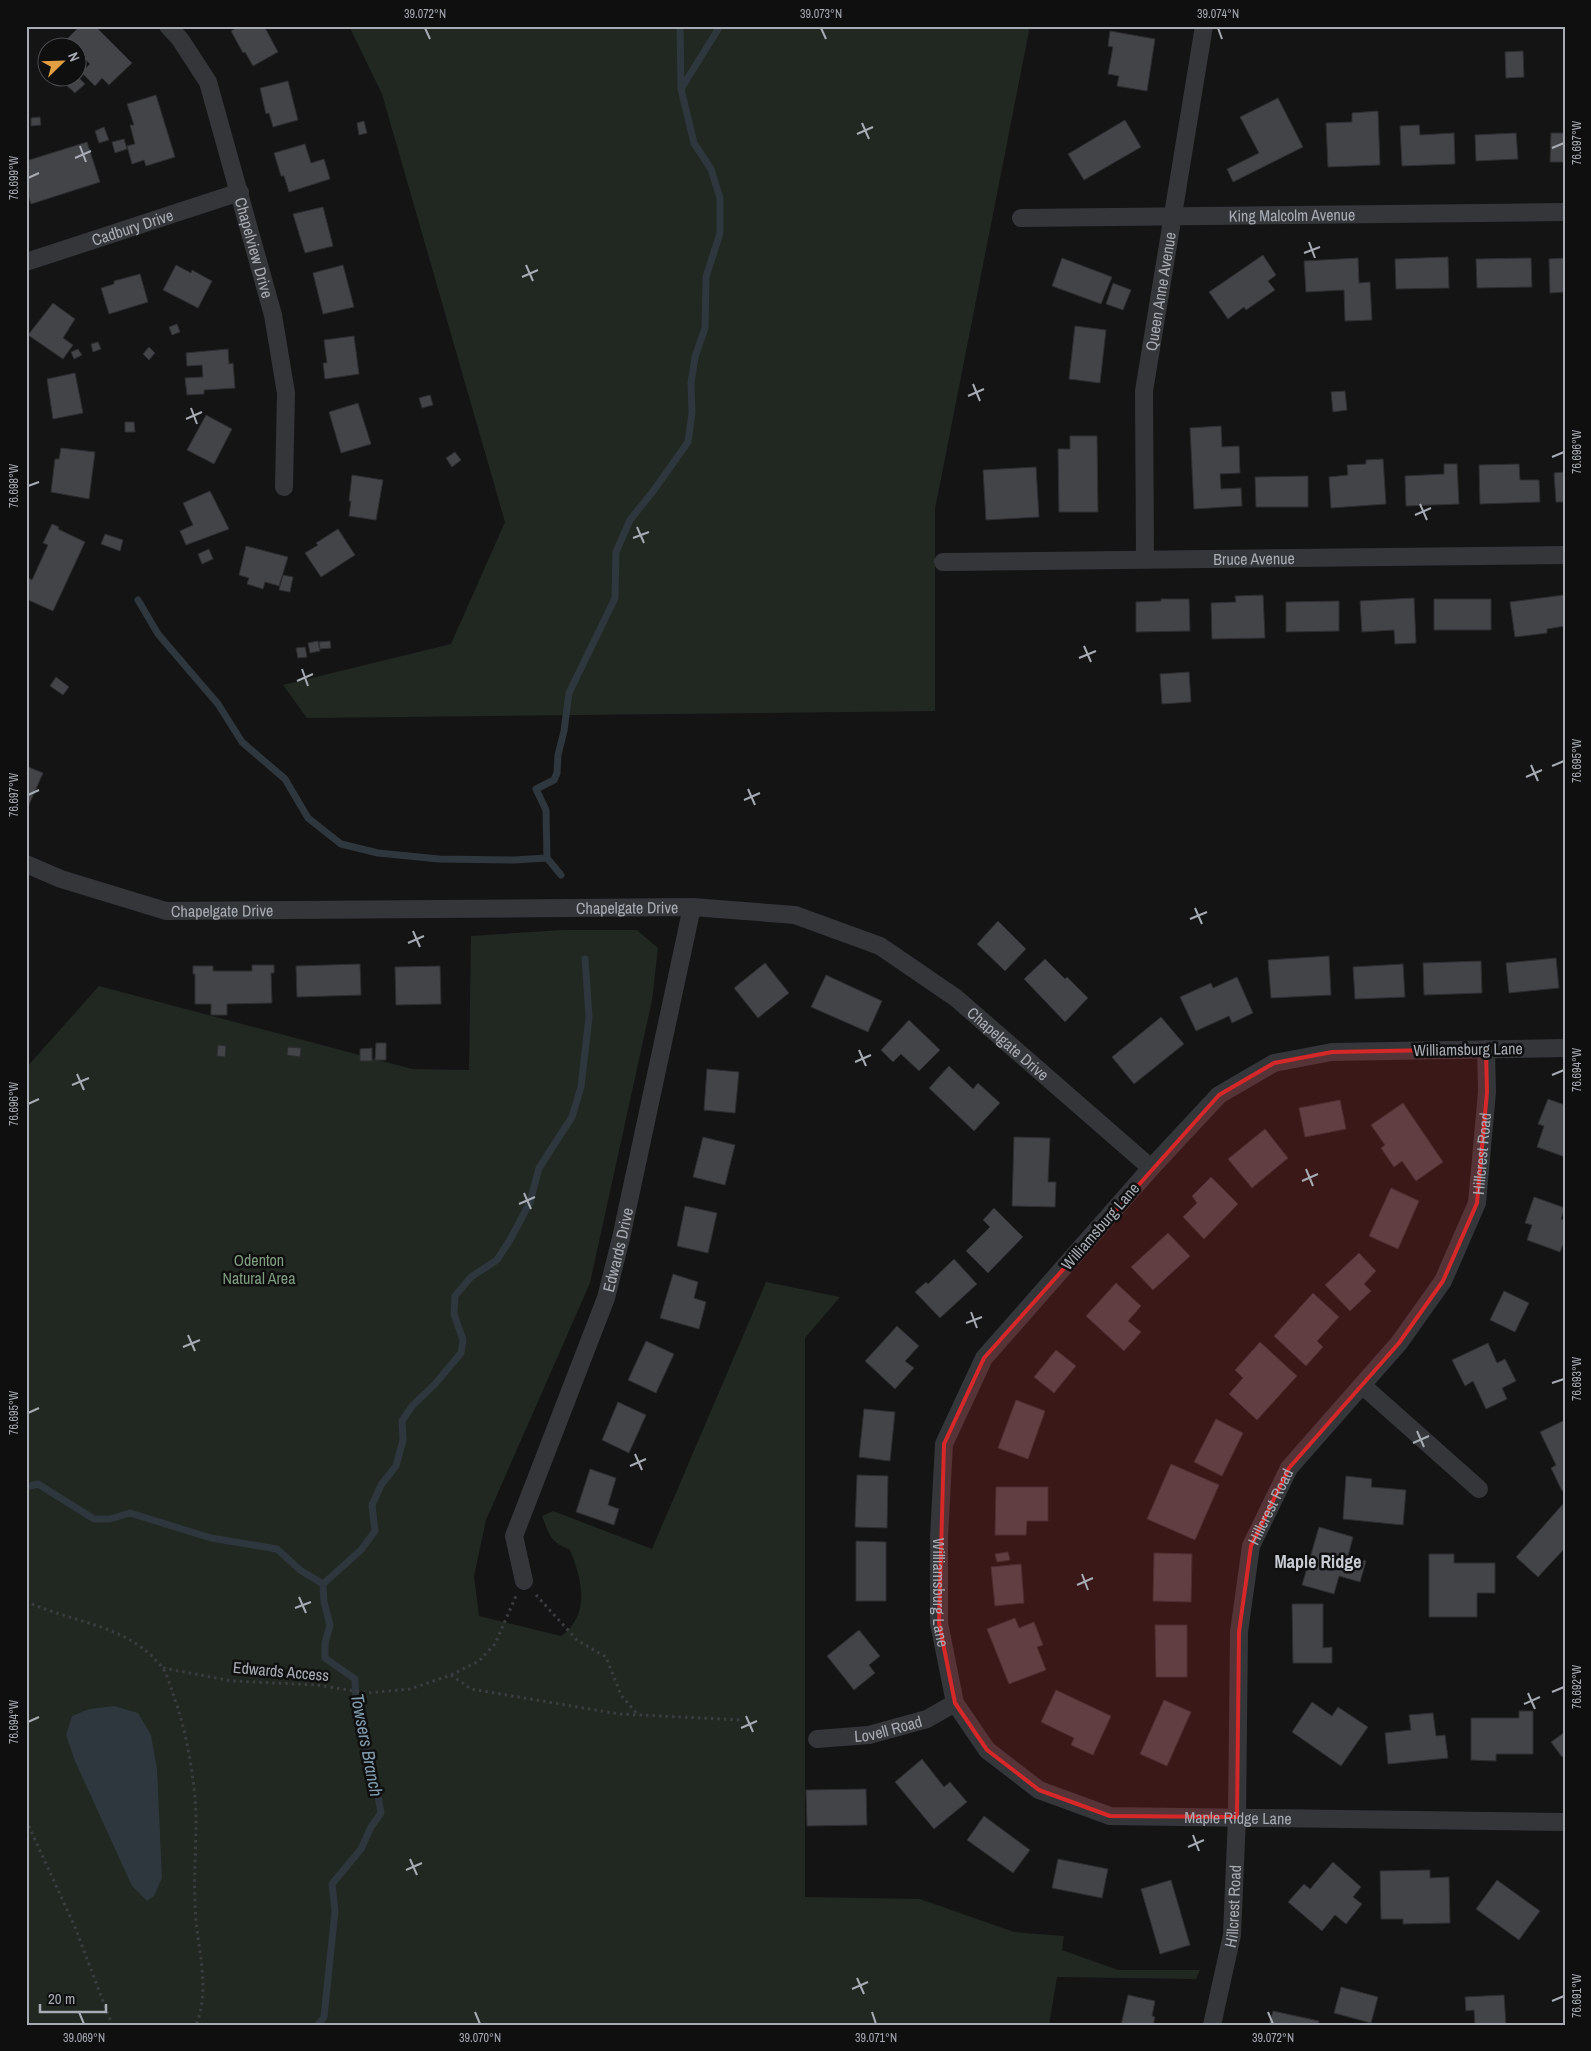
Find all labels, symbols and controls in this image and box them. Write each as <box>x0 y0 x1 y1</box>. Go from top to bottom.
text: 39.072°N <box>404 6 446 22</box>
text: 39.073°N <box>800 6 842 22</box>
text: 39.074°N <box>1197 6 1239 22</box>
north arrow <box>38 38 88 88</box>
text: N <box>64 50 84 64</box>
text: 76.697°W <box>1569 120 1585 165</box>
text: 76.699°W <box>6 155 22 200</box>
street label: Chapelview Drive <box>230 195 279 301</box>
street label: King Malcolm Avenue <box>1228 203 1355 227</box>
street label: Cadbury Drive <box>89 204 176 251</box>
street label: Queen Anne Avenue <box>1140 230 1181 352</box>
text: 76.696°W <box>1569 429 1585 474</box>
text: 76.698°W <box>6 463 22 508</box>
street label: Bruce Avenue <box>1213 547 1295 570</box>
text: 76.695°W <box>1569 738 1585 783</box>
text: 76.697°W <box>6 772 22 817</box>
street label: Chapelgate Drive <box>576 896 678 919</box>
street label: Chapelgate Drive <box>171 899 273 922</box>
street label: Chapelgate Drive <box>962 1002 1054 1085</box>
street label: Williamsburg Lane <box>1413 1037 1523 1061</box>
text: 76.694°W <box>1569 1047 1585 1092</box>
text: 76.696°W <box>6 1081 22 1126</box>
street label: Hillcrest Road <box>1467 1112 1496 1196</box>
street label: Williamsburg Lane <box>1056 1178 1144 1274</box>
street label: Edwards Drive <box>597 1205 638 1294</box>
park label: Odenton Natural Area <box>223 1249 296 1289</box>
text: 76.693°W <box>1569 1356 1585 1401</box>
text: 76.695°W <box>6 1390 22 1435</box>
street label: Hillcrest Road <box>1242 1465 1298 1548</box>
street label: Williamsburg Lane <box>928 1538 955 1649</box>
district label: Maple Ridge <box>1275 1549 1361 1574</box>
street label: Edwards Access <box>232 1656 330 1686</box>
text: 76.692°W <box>1569 1664 1585 1709</box>
water label: Towsers Branch <box>345 1691 389 1799</box>
text: 76.694°W <box>6 1699 22 1744</box>
street label: Lovell Road <box>853 1710 924 1747</box>
street label: Maple Ridge Lane <box>1184 1806 1292 1829</box>
street label: Hillcrest Road <box>1219 1865 1246 1950</box>
text: 76.691°W <box>1569 1973 1585 2018</box>
scale bar <box>40 1981 106 2013</box>
text: 20 m <box>48 1988 75 2009</box>
text: 39.069°N <box>63 2030 105 2046</box>
text: 39.070°N <box>459 2030 501 2046</box>
text: 39.071°N <box>855 2030 897 2046</box>
text: 39.072°N <box>1252 2030 1294 2046</box>

